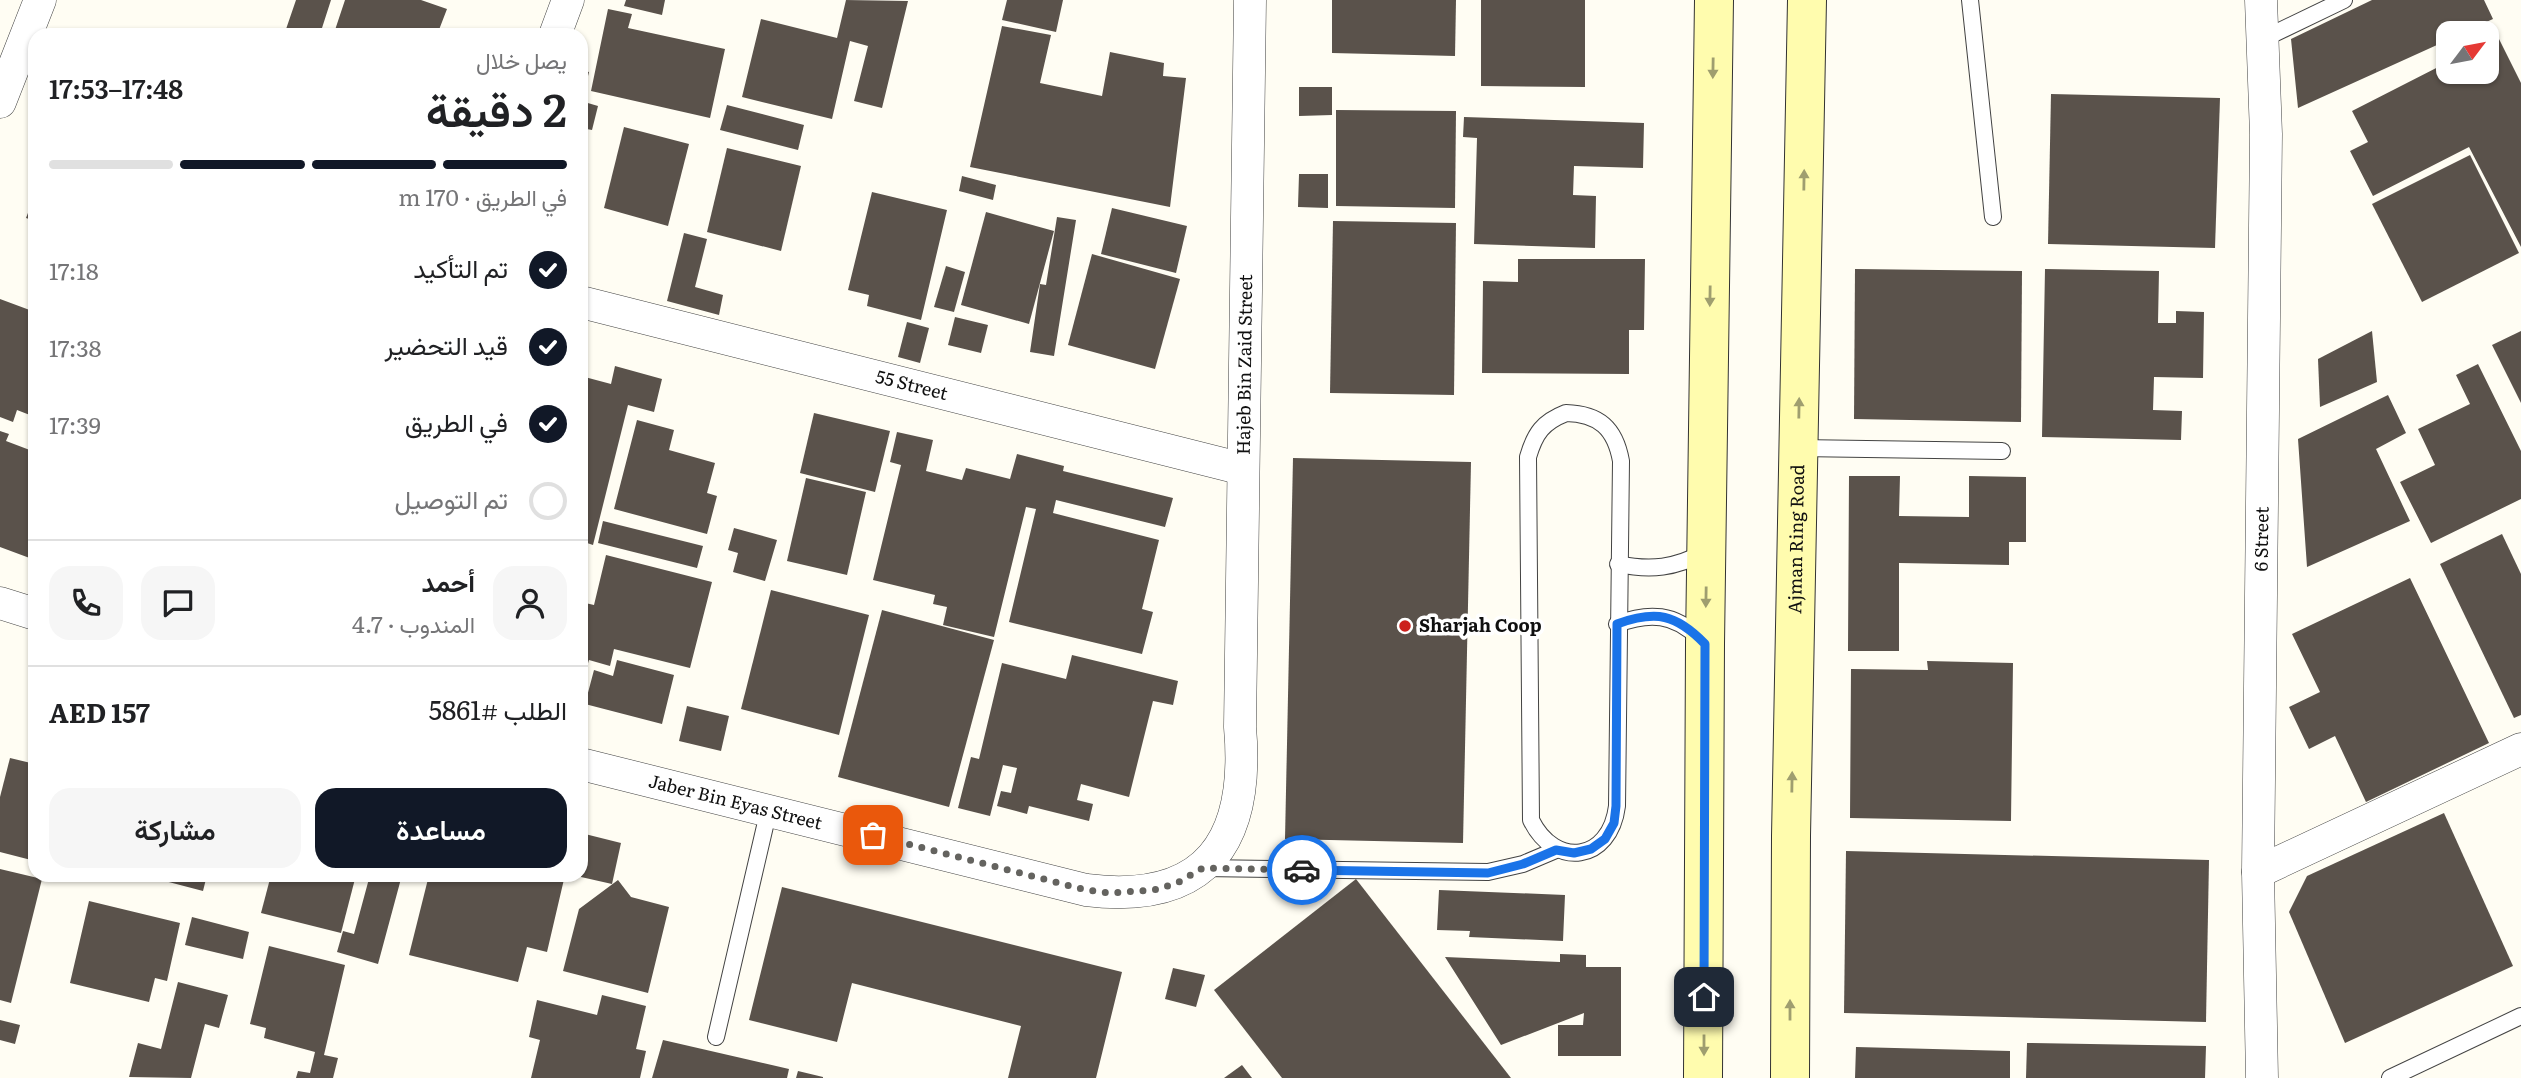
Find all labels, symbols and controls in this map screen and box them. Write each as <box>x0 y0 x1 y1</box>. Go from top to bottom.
north arrow <box>2436 21 2499 84</box>
map controls <box>2436 21 2499 84</box>
text: يصل خلال <box>476 42 567 76</box>
one-way arrow <box>1707 57 1719 79</box>
text: 17:48–17:53 <box>49 68 183 107</box>
text: 2 دقيقة <box>426 73 567 141</box>
one-way arrow <box>1798 169 1810 191</box>
text: في الطريق · 170 m <box>398 179 567 213</box>
text: تم التأكيد <box>413 247 508 286</box>
icon: check <box>529 251 567 289</box>
text: 17:18 <box>49 253 99 287</box>
street label: Hajeb Bin Zaid Street <box>1229 273 1258 455</box>
one-way arrow <box>1704 285 1716 307</box>
text: قيد التحضير <box>384 324 508 363</box>
icon: check <box>529 328 567 366</box>
text: 17:38 <box>49 330 101 364</box>
street label: 55 Street <box>873 362 952 406</box>
one-way arrow <box>1794 397 1805 419</box>
text: في الطريق <box>405 401 508 440</box>
icon: check <box>529 405 567 443</box>
text: 17:39 <box>49 407 101 441</box>
street label: Ajman Ring Road <box>1780 464 1810 614</box>
text: تم التوصيل <box>394 478 508 517</box>
street label: 6 Street <box>2246 506 2275 572</box>
text: أحمد <box>422 561 475 600</box>
button: phone <box>49 566 123 640</box>
button: chat <box>141 566 215 640</box>
button: person <box>493 566 567 640</box>
one-way arrow <box>1700 586 1712 608</box>
text: المندوب · 4.7 <box>352 606 475 640</box>
place label: Sharjah Coop <box>1419 611 1542 638</box>
marker: Sharjah Coop <box>1397 618 1413 634</box>
text: الطلب #5861 <box>429 689 567 728</box>
text: AED 157 <box>49 692 150 731</box>
street label: Jaber Bin Eyas Street <box>646 766 826 836</box>
one-way arrow <box>1786 771 1798 793</box>
button: مشاركة <box>49 788 301 868</box>
button: مساعدة <box>315 788 567 868</box>
pin <box>843 805 903 865</box>
icon: bag <box>854 816 892 854</box>
courier <box>1267 835 1337 905</box>
icon: car <box>1283 851 1321 889</box>
pin <box>1674 967 1734 1027</box>
icon: home <box>1685 978 1723 1016</box>
one-way arrow <box>1784 999 1796 1021</box>
one-way arrow <box>1698 1034 1709 1056</box>

